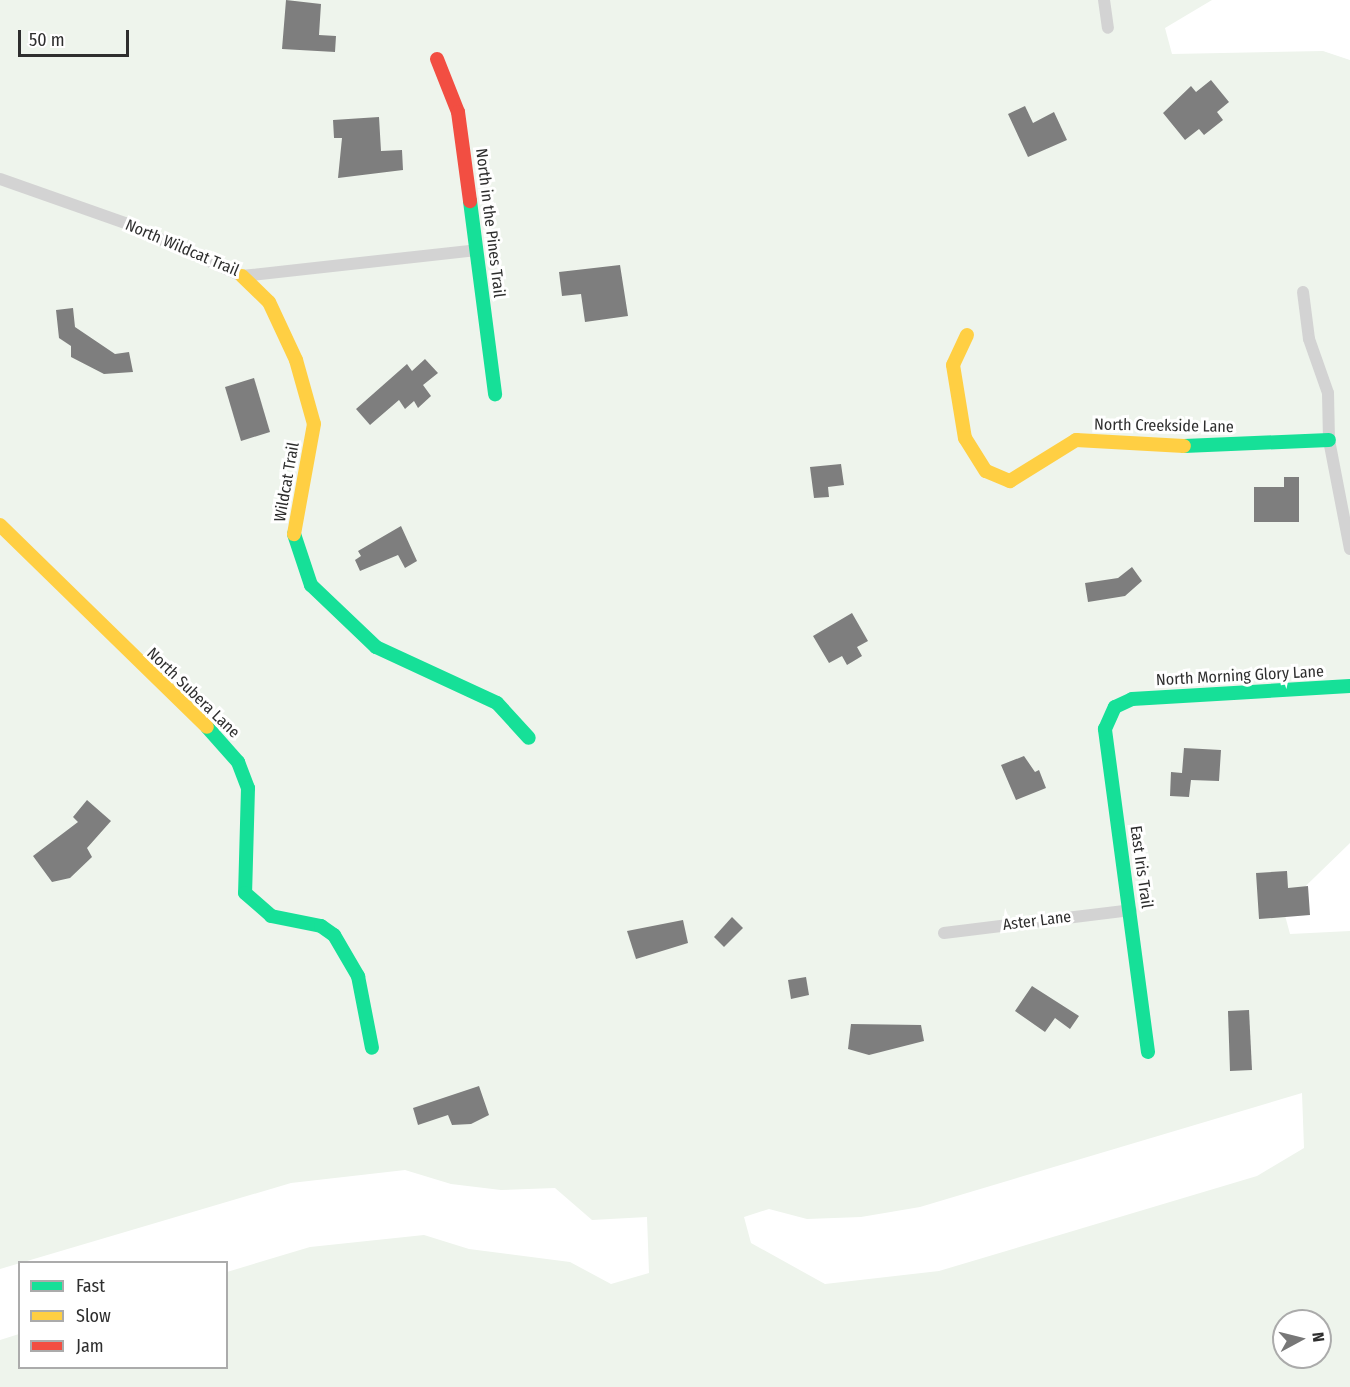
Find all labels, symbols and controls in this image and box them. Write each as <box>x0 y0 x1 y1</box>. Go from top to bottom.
scale bar <box>21 18 132 56</box>
text: 50 m <box>29 29 65 51</box>
street label: North in the Pines Trail <box>471 147 509 299</box>
street label: North Wildcat Trail <box>122 215 242 281</box>
street label: North Creekside Lane <box>1094 415 1234 437</box>
street label: Wildcat Trail <box>271 441 303 523</box>
street label: North Subera Lane <box>143 644 243 742</box>
street label: North Morning Glory Lane <box>1156 662 1324 690</box>
street label: East Iris Trail <box>1126 824 1156 910</box>
street label: Aster Lane <box>1002 907 1072 935</box>
legend <box>18 1261 228 1369</box>
text: Fast <box>76 1275 105 1297</box>
text: Slow <box>76 1305 111 1327</box>
north arrow <box>1272 1309 1332 1369</box>
text: N <box>1308 1331 1328 1343</box>
text: Jam <box>76 1335 104 1357</box>

